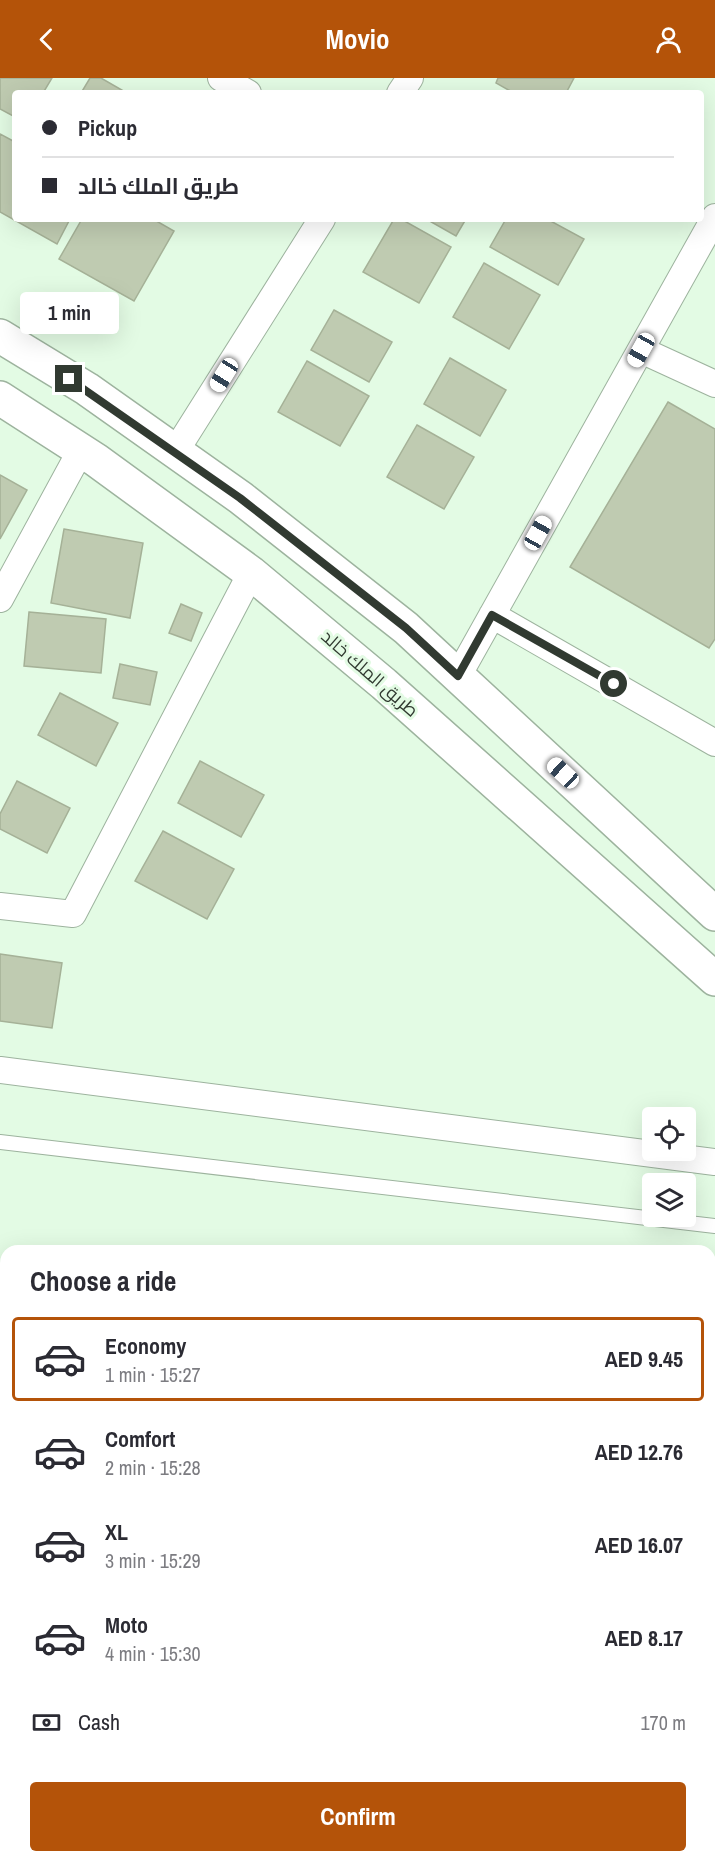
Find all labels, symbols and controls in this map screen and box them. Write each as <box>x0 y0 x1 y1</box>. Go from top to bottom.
text: Movio <box>326 21 389 57</box>
icon: back <box>30 23 63 56</box>
icon: person <box>652 23 685 56</box>
text: Pickup <box>78 113 137 143</box>
text: طريق الملك خالد <box>78 171 239 201</box>
callout: 1 min <box>20 292 118 334</box>
text: 1 min <box>48 299 91 326</box>
car <box>624 330 658 370</box>
car <box>207 355 241 395</box>
route end <box>55 365 82 392</box>
car <box>521 513 555 553</box>
street label: طريق الملك خالد <box>316 624 424 722</box>
route start <box>600 670 627 697</box>
car <box>544 754 582 792</box>
map controls <box>642 1107 696 1227</box>
button: locate <box>642 1107 696 1161</box>
button: layers <box>642 1173 696 1227</box>
text: Choose a ride <box>30 1263 176 1299</box>
text: Economy <box>105 1331 186 1361</box>
icon: car <box>33 1332 87 1386</box>
text: AED 9.45 <box>605 1344 683 1374</box>
text: 1 min · 15:27 <box>105 1361 201 1388</box>
text: Comfort <box>105 1424 175 1454</box>
icon: car <box>33 1425 87 1479</box>
text: AED 12.76 <box>595 1437 683 1467</box>
text: 2 min · 15:28 <box>105 1454 201 1481</box>
text: XL <box>105 1517 128 1547</box>
icon: car <box>33 1518 87 1572</box>
text: AED 16.07 <box>595 1530 683 1560</box>
text: 3 min · 15:29 <box>105 1547 201 1574</box>
text: Moto <box>105 1610 148 1640</box>
icon: car <box>33 1611 87 1665</box>
text: AED 8.17 <box>605 1623 683 1653</box>
text: 4 min · 15:30 <box>105 1640 201 1667</box>
icon: cash <box>30 1706 63 1739</box>
text: Cash <box>78 1707 120 1737</box>
text: 170 m <box>640 1709 686 1736</box>
button: Confirm <box>30 1782 686 1851</box>

